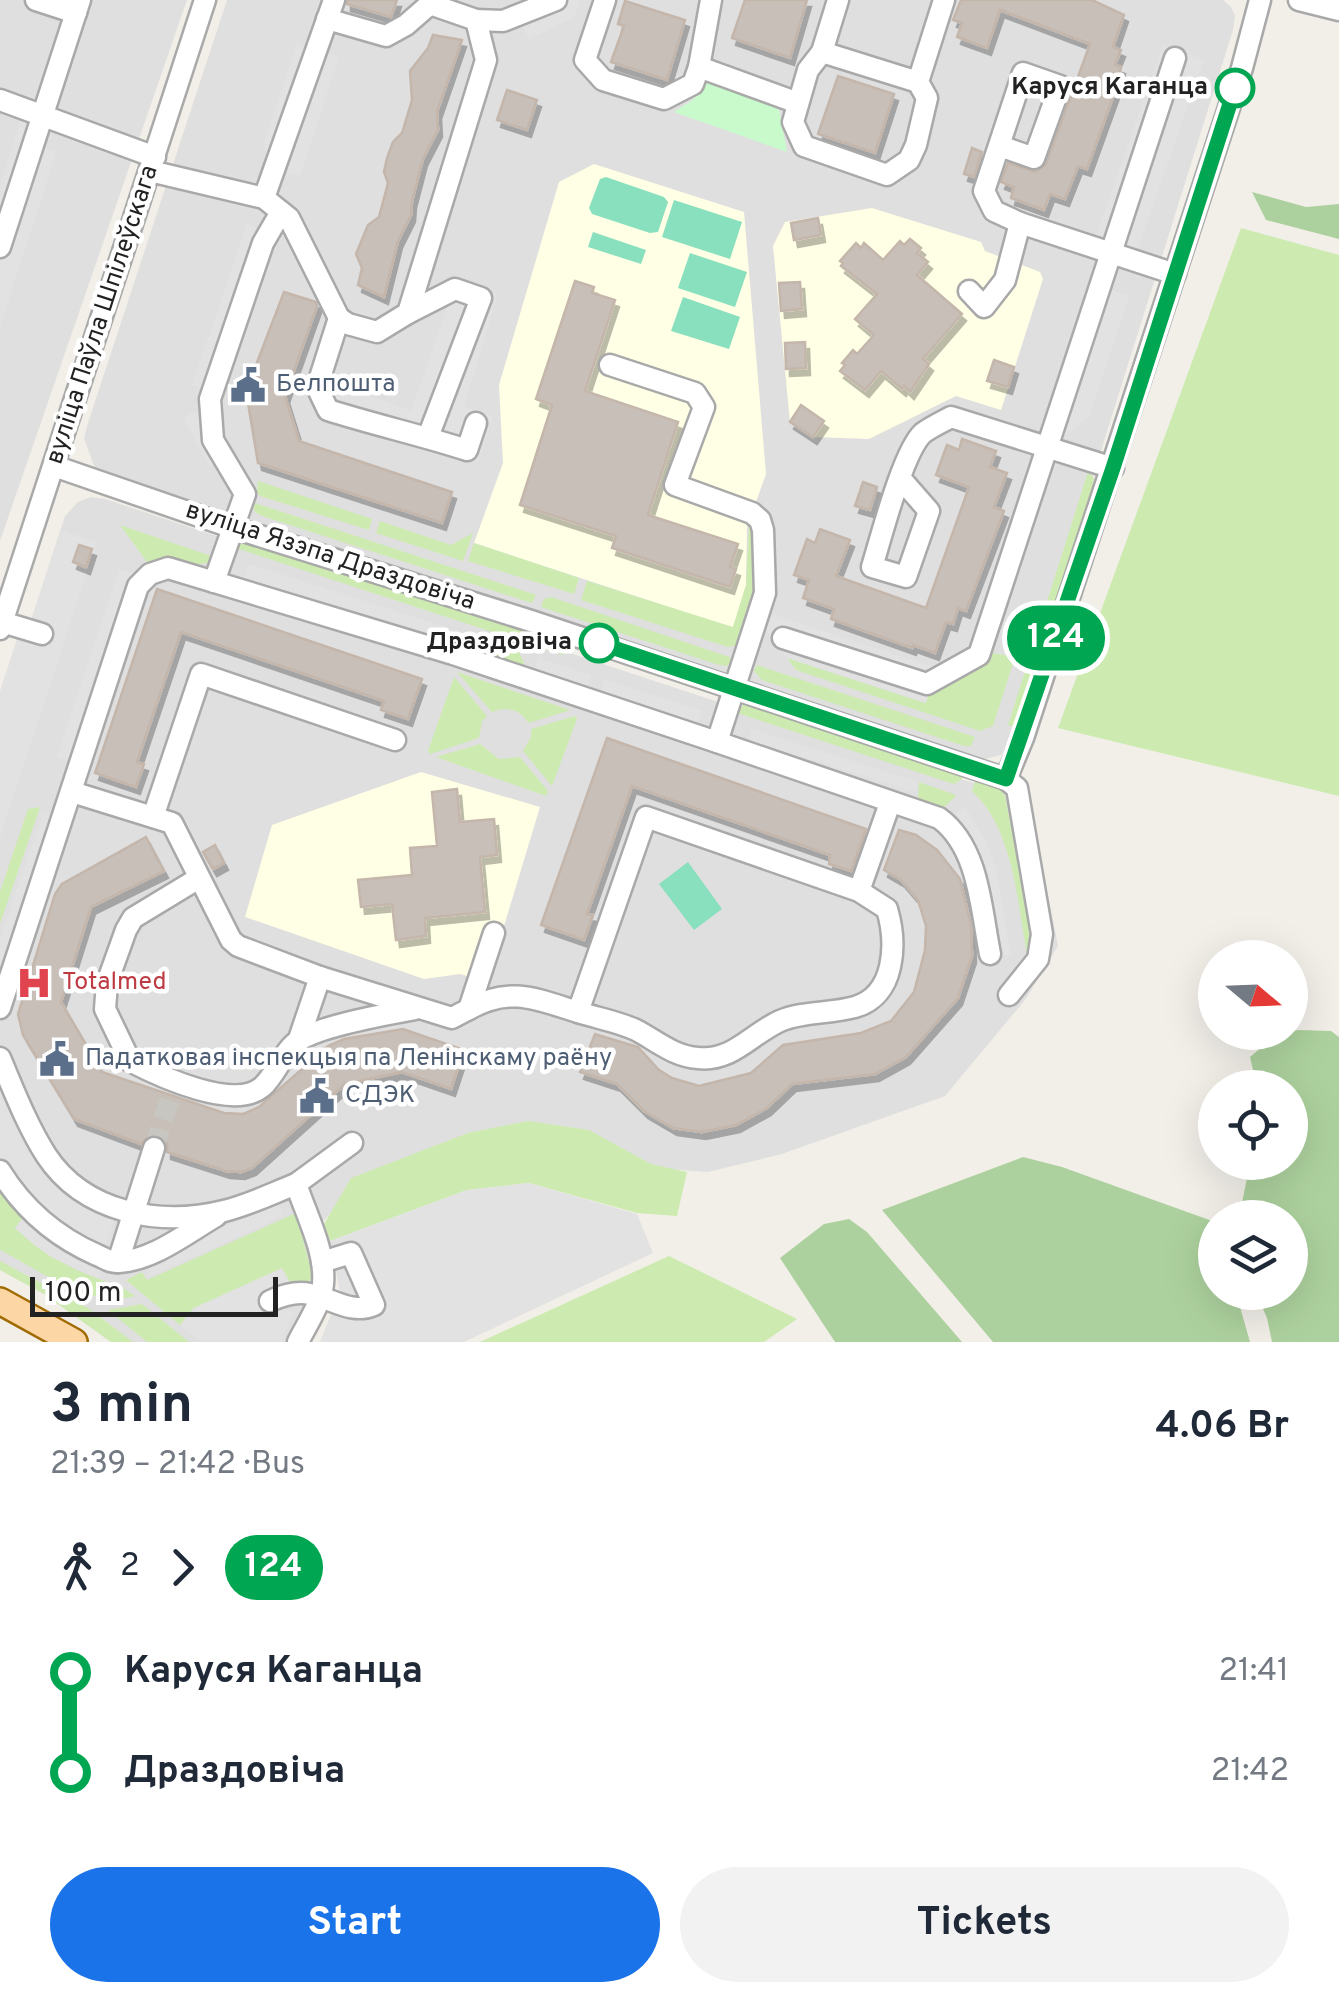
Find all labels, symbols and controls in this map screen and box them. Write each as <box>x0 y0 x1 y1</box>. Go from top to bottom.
marker: Каруся Каганца <box>1216 69 1254 107</box>
place label: Каруся Каганца <box>1011 72 1208 104</box>
street label: вуліца Паўла Шпілеўскага <box>39 161 167 469</box>
public building icon: Белпошта <box>229 366 267 404</box>
place label: Белпошта <box>276 369 395 401</box>
street label: вуліца Язэпа Драздовіча <box>181 495 479 619</box>
line badge: 124 <box>998 606 1114 670</box>
text: 124 <box>1027 616 1085 660</box>
marker: Драздовіча <box>580 624 618 662</box>
place label: Драздовіча <box>427 627 572 659</box>
north arrow <box>1198 940 1308 1050</box>
map controls <box>1198 940 1308 1310</box>
hospital icon: Totalmed <box>15 964 53 1002</box>
place label: Totalmed <box>62 967 166 999</box>
public building icon: Падатковая інспекцыя па Ленінскаму раёну <box>38 1040 76 1078</box>
place label: Падатковая інспекцыя па Ленінскаму раёну <box>85 1043 612 1075</box>
button: locate <box>1198 1070 1308 1180</box>
public building icon: СДЭК <box>298 1077 336 1115</box>
place label: СДЭК <box>345 1080 415 1112</box>
button: layers <box>1198 1200 1308 1310</box>
scale bar <box>30 1272 278 1316</box>
text: 100 m <box>45 1276 121 1312</box>
text: 3 min <box>50 1372 193 1442</box>
text: 4.06 Br <box>1156 1403 1289 1452</box>
text: 21:39 – 21:42 · Bus <box>50 1445 305 1485</box>
icon: walk <box>50 1540 105 1595</box>
icon: forward <box>155 1540 210 1595</box>
text: 124 <box>245 1545 303 1589</box>
text: 2 <box>120 1547 140 1587</box>
text: Каруся Каганца <box>124 1648 423 1697</box>
text: 21:41 <box>1218 1652 1289 1692</box>
text: Драздовіча <box>124 1748 345 1797</box>
text: 21:42 <box>1211 1752 1289 1792</box>
button: Start <box>50 1867 660 1982</box>
button: Tickets <box>680 1867 1289 1982</box>

